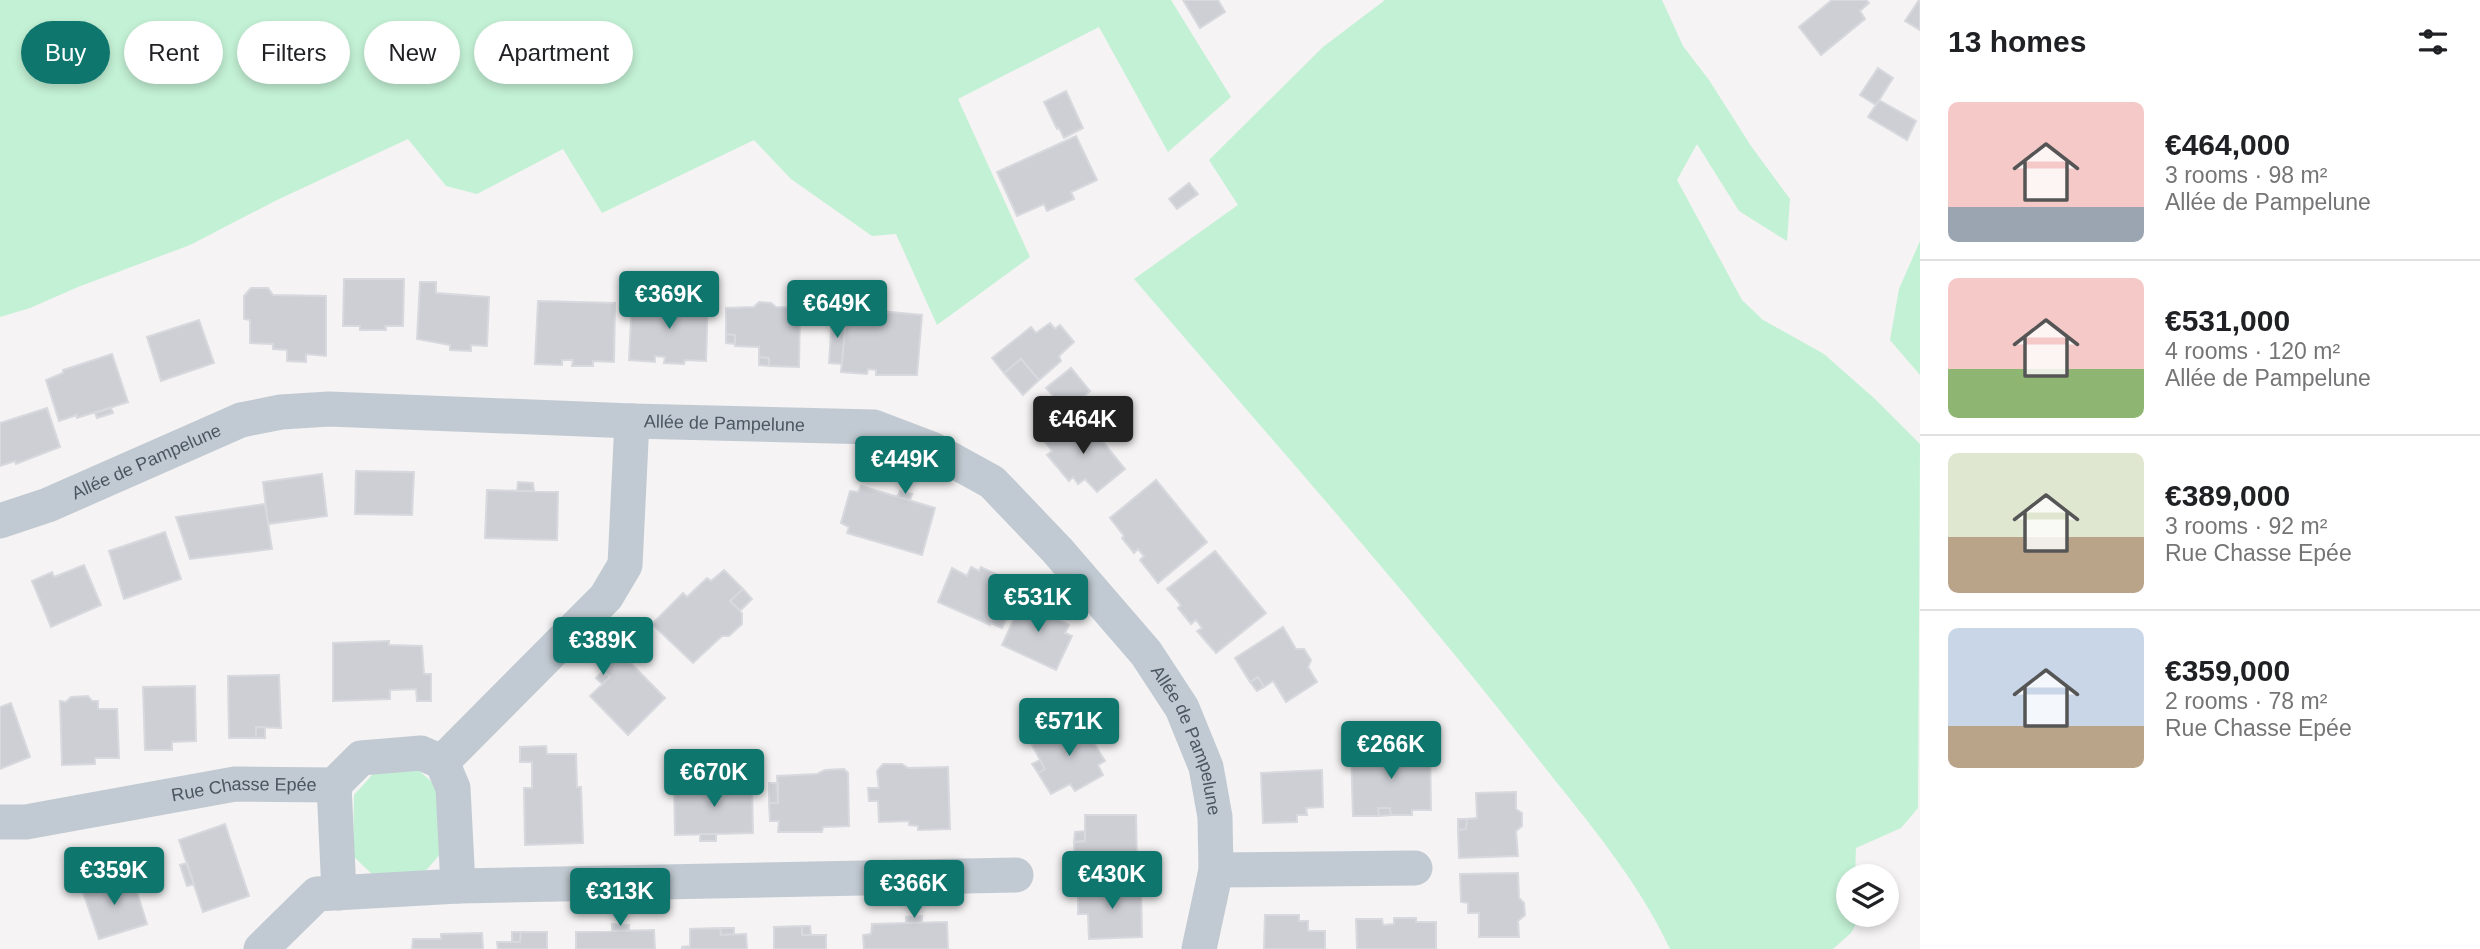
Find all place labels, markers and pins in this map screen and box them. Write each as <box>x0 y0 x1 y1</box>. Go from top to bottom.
pin: €369K <box>620 272 718 331</box>
pin: €649K <box>788 280 886 340</box>
pin: €464K <box>1034 396 1132 456</box>
pin: €449K <box>856 436 954 496</box>
pin: €531K <box>989 574 1087 634</box>
pin: €389K <box>554 618 652 677</box>
pin: €571K <box>1020 698 1118 758</box>
pin: €266K <box>1342 722 1440 781</box>
pin: €670K <box>665 750 763 809</box>
pin: €359K <box>65 848 163 907</box>
pin: €430K <box>1063 852 1161 911</box>
pin: €366K <box>865 860 963 920</box>
pin: €313K <box>571 869 669 928</box>

